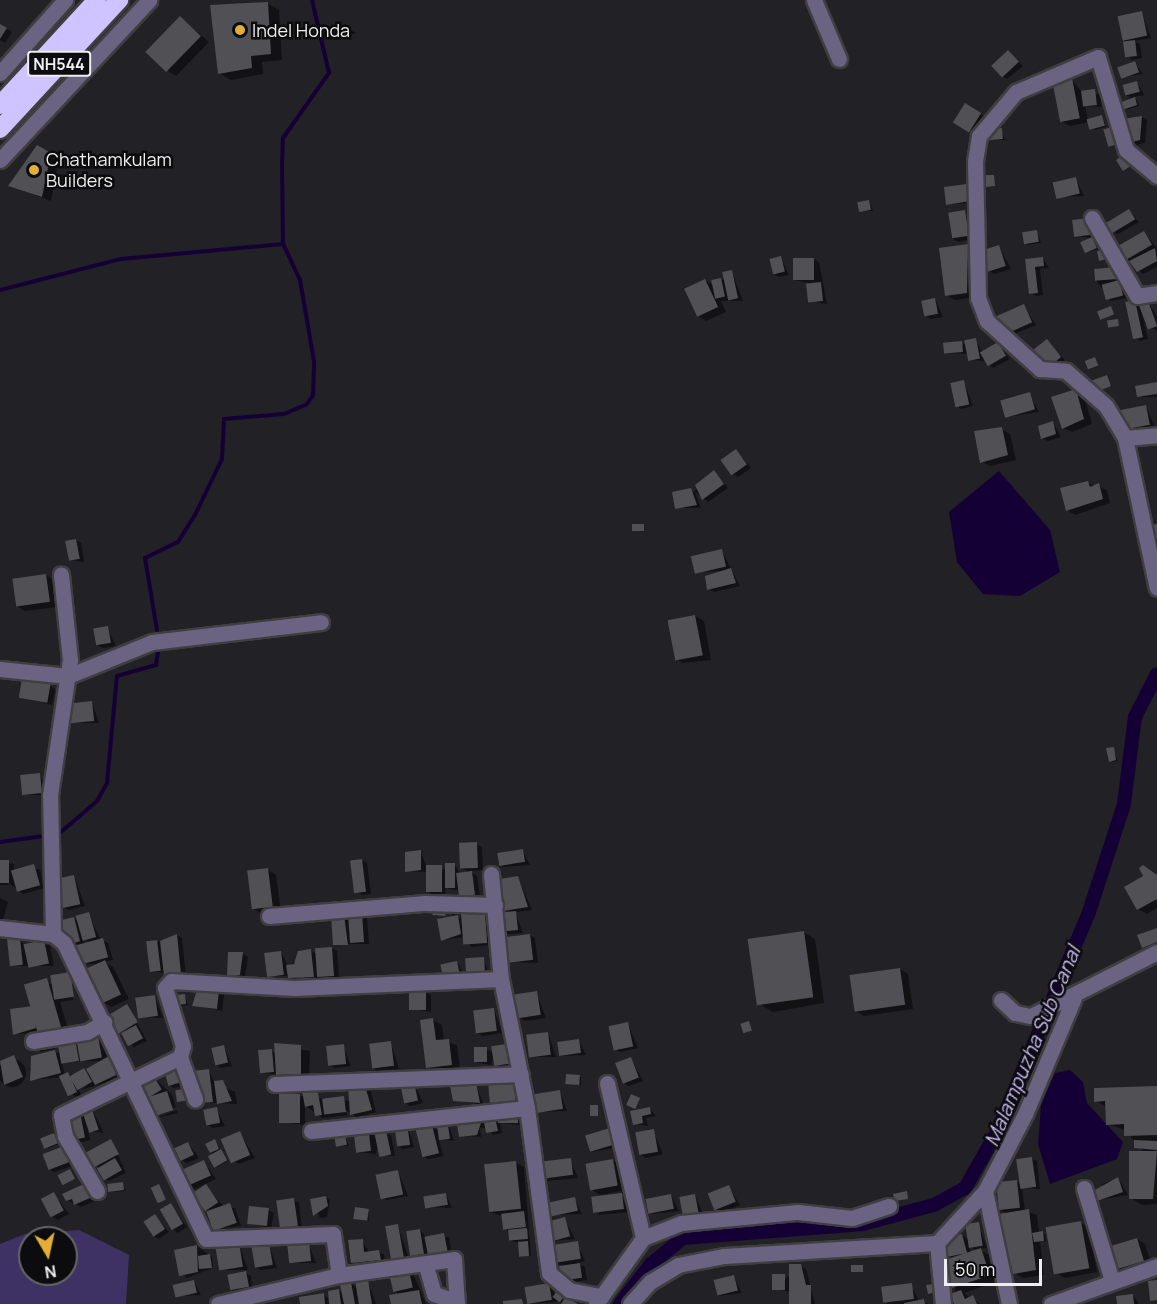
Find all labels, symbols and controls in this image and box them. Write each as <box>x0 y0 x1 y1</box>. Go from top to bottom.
place label: Indel Honda <box>252 19 350 41</box>
marker: Indel Honda <box>233 23 247 37</box>
road number: NH544 <box>26 51 92 77</box>
place label: Chathamkulam Builders <box>46 149 172 192</box>
marker: Chathamkulam Builders <box>27 163 41 177</box>
water label: Malampuzha Sub Canal <box>979 942 1085 1150</box>
north arrow <box>18 1226 78 1286</box>
scale bar <box>947 1247 1044 1285</box>
text: 50 m <box>955 1257 995 1281</box>
text: N <box>43 1260 58 1284</box>

